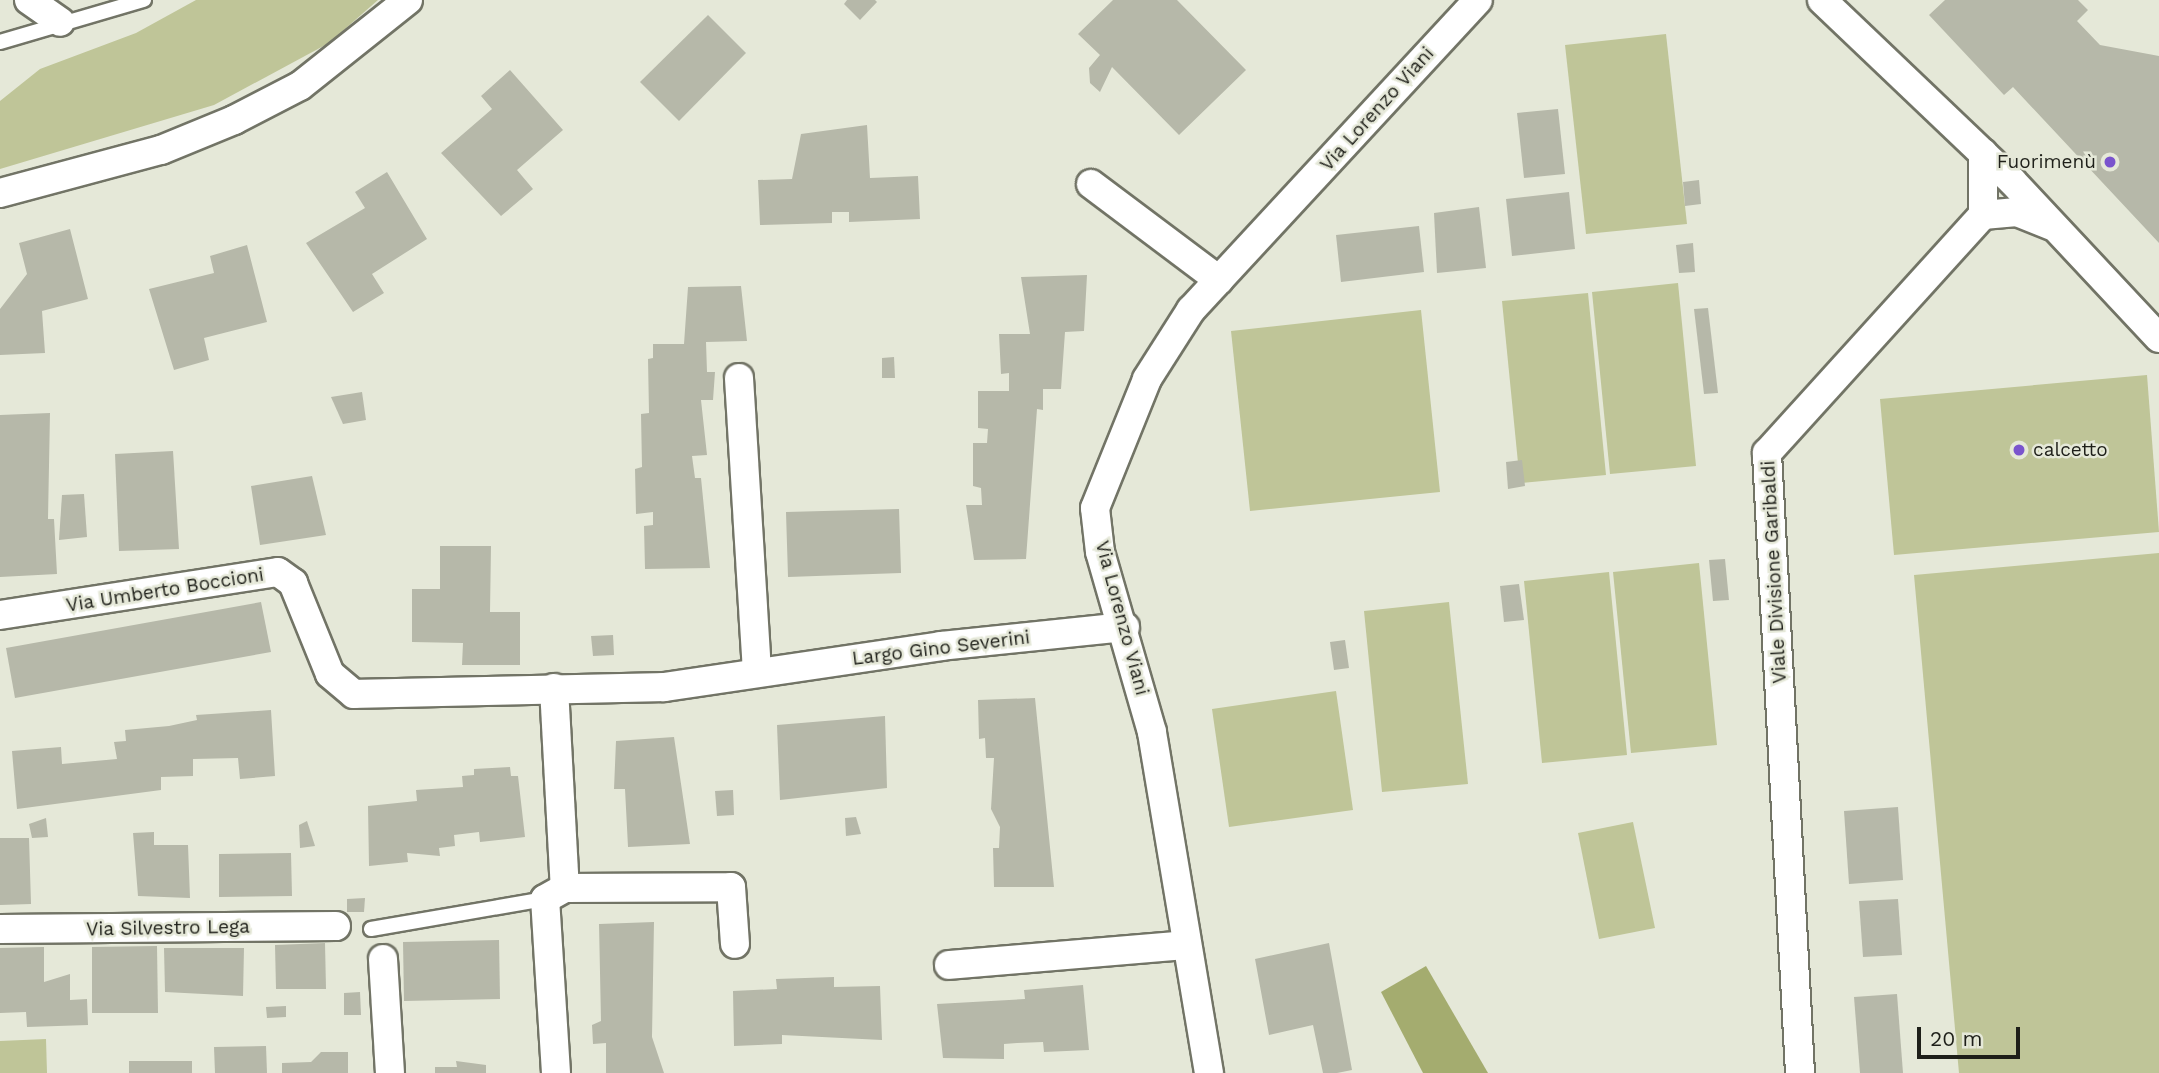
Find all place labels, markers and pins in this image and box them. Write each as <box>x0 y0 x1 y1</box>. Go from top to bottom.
place label: Fuorimenù <box>1997 151 2096 173</box>
marker: Fuorimenù <box>2102 154 2118 170</box>
place label: calcetto <box>2033 439 2108 461</box>
marker: calcetto <box>2011 442 2027 458</box>

